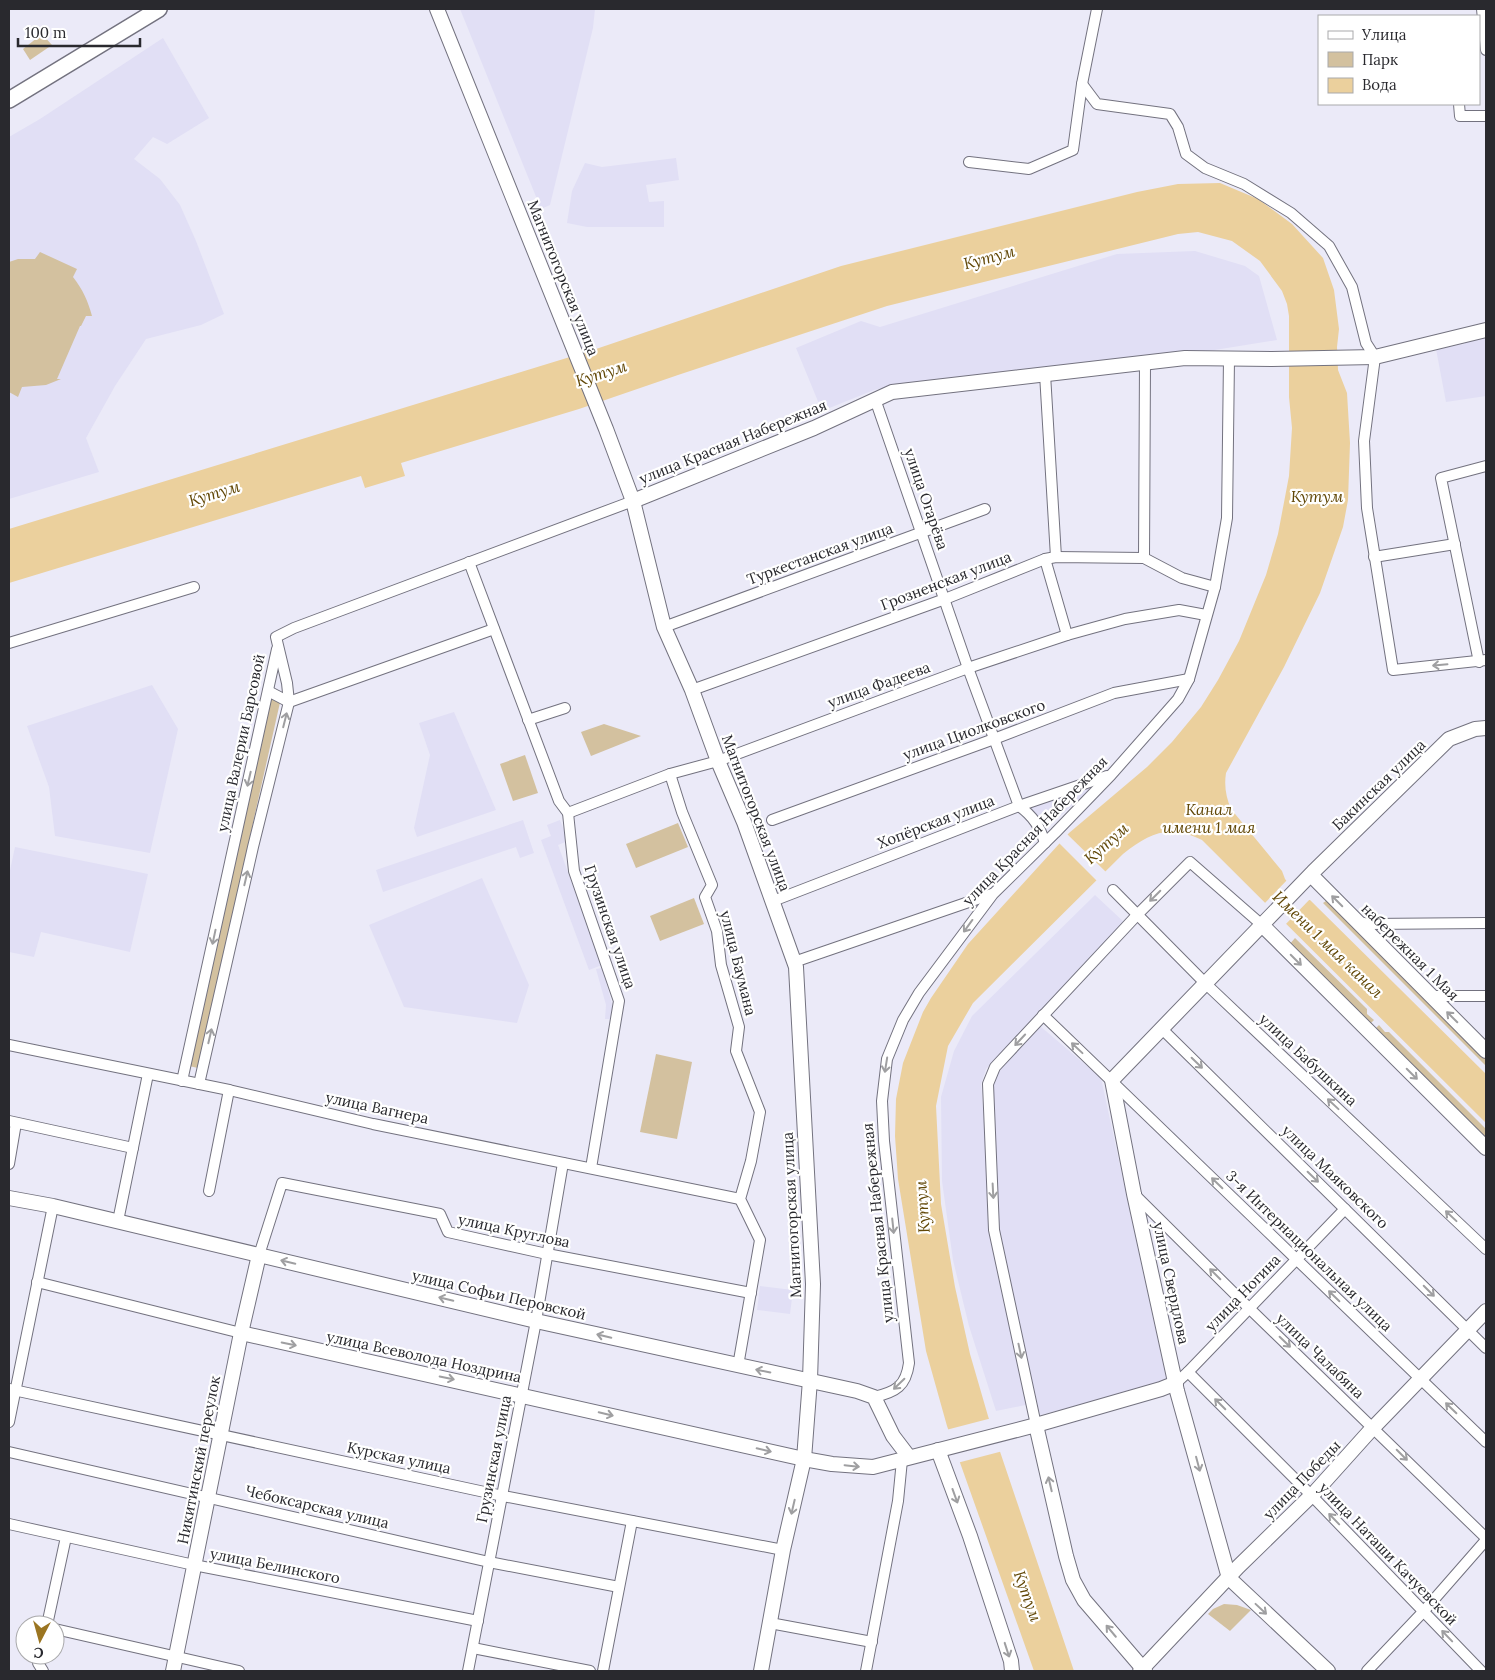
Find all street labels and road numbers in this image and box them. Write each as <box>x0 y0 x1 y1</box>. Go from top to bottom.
street label: Магнитогорская улица <box>523 197 604 359</box>
street label: улица Красная Набережная <box>636 395 829 488</box>
street label: улица Огарёва <box>900 446 953 552</box>
street label: Туркестанская улица <box>744 518 896 589</box>
street label: Грозненская улица <box>878 547 1014 614</box>
street label: улица Валерии Барсовой <box>212 652 269 834</box>
street label: улица Фадеева <box>825 657 933 712</box>
street label: улица Циолковского <box>900 695 1048 764</box>
street label: Магнитогорская улица <box>718 732 795 894</box>
street label: Бакинская улица <box>1328 735 1430 834</box>
street label: улица Красная Набережная <box>958 752 1111 909</box>
street label: Хопёрская улица <box>875 790 997 853</box>
street label: Грузинская улица <box>580 862 641 991</box>
street label: набережная 1 Мая <box>1358 899 1463 1004</box>
street label: улица Баумана <box>716 908 761 1018</box>
street label: улица Бабушкина <box>1255 1009 1361 1110</box>
street label: улица Вагнера <box>324 1087 431 1128</box>
street label: улица Маяковского <box>1278 1121 1393 1233</box>
street label: улица Красная Набережная <box>858 1122 897 1324</box>
street label: Магнитогорская улица <box>778 1131 805 1299</box>
street label: 3-я Интернациональная улица <box>1222 1166 1397 1335</box>
street label: улица Круглова <box>456 1209 572 1252</box>
street label: улица Свердлова <box>1149 1220 1194 1346</box>
street label: улица Ногина <box>1201 1250 1284 1335</box>
street label: улица Софьи Перовской <box>410 1265 588 1324</box>
street label: улица Чалабяна <box>1272 1309 1369 1403</box>
street label: улица Всеволода Ноздрина <box>325 1327 523 1386</box>
street label: Никитинский переулок <box>173 1374 224 1546</box>
street label: Грузинская улица <box>472 1393 515 1524</box>
street label: улица Победы <box>1259 1436 1344 1523</box>
street label: Курская улица <box>345 1437 453 1478</box>
street label: улица Наташи Качуевской <box>1315 1478 1462 1629</box>
street label: Чебоксарская улица <box>243 1481 391 1532</box>
street label: улица Белинского <box>208 1544 342 1587</box>

